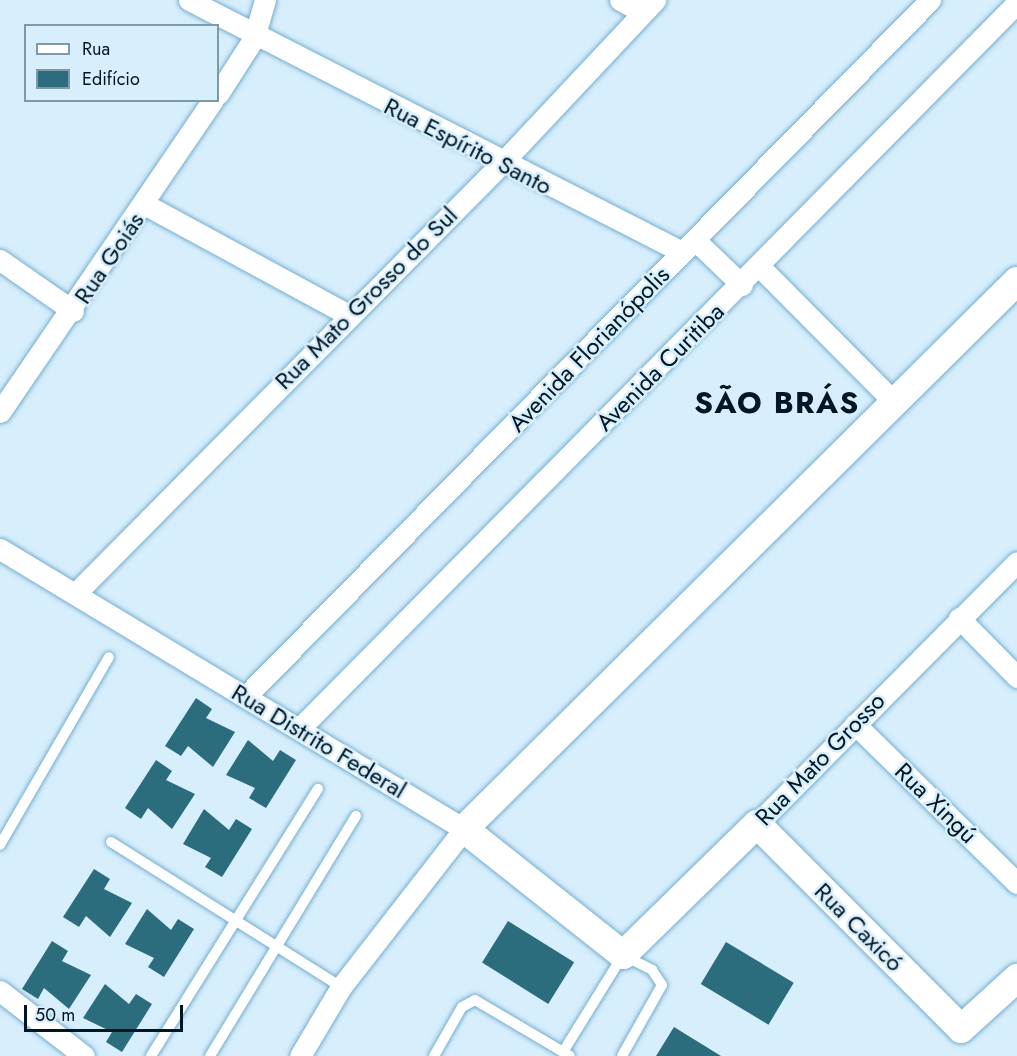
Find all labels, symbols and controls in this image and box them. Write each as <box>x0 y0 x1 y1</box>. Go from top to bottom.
legend <box>24 24 219 102</box>
text: Rua <box>82 36 110 62</box>
text: Edifício <box>82 66 140 92</box>
street label: Rua Espírito Santo <box>379 91 557 201</box>
street label: Rua Mato Grosso do Sul <box>269 201 463 395</box>
street label: Rua Goiás <box>68 207 150 309</box>
street label: Avenida Florianópolis <box>503 260 675 438</box>
street label: Avenida Curitiba <box>590 297 730 437</box>
district label: SÃO BRÁS <box>694 385 860 421</box>
street label: Rua Distrito Federal <box>227 678 411 804</box>
street label: Rua Mato Grosso <box>749 686 891 832</box>
street label: Rua Xingú <box>889 757 983 849</box>
street label: Rua Caxicó <box>809 877 909 977</box>
scale bar <box>27 993 186 1031</box>
text: 50 m <box>35 1002 75 1028</box>

